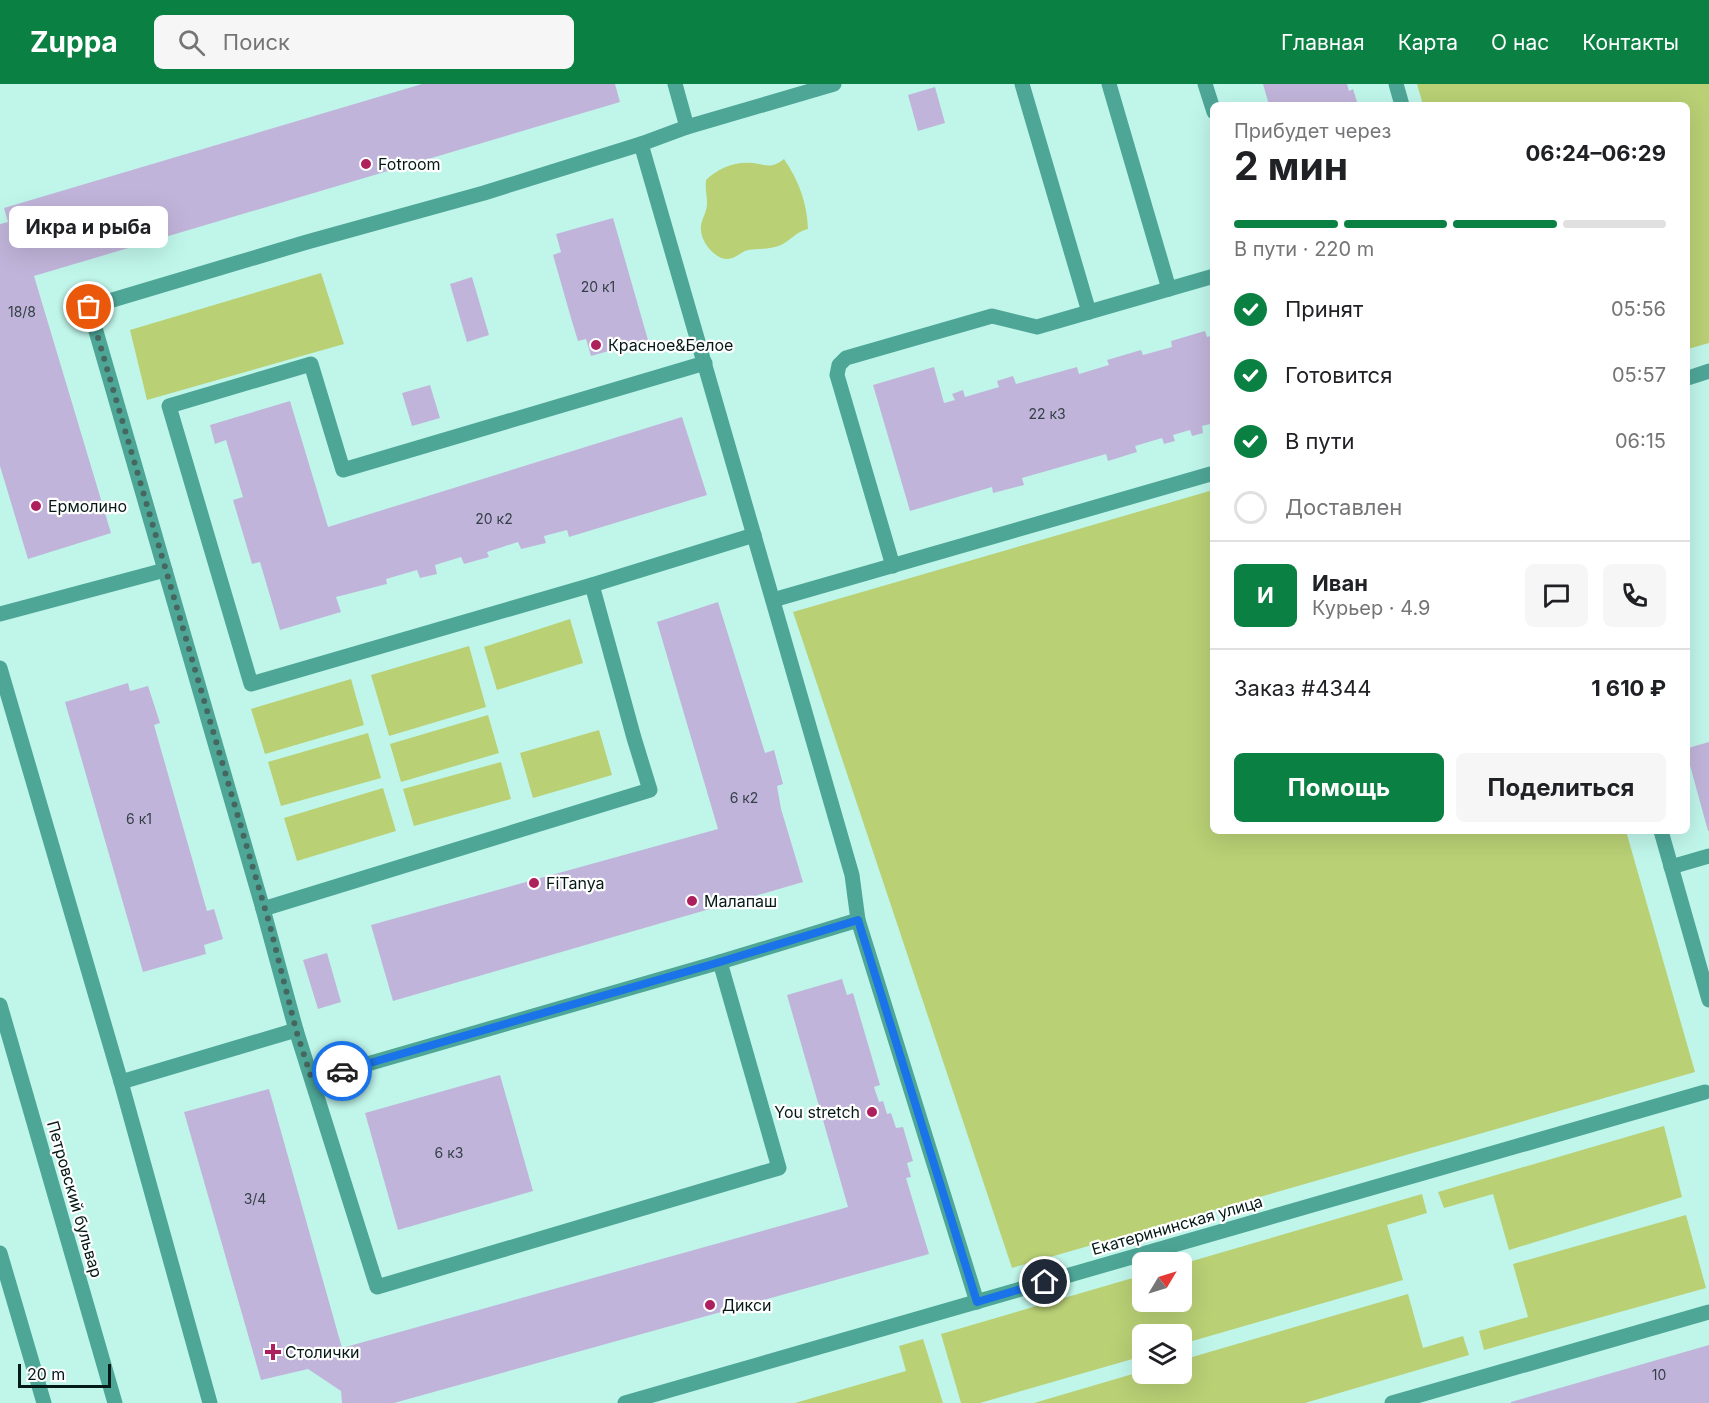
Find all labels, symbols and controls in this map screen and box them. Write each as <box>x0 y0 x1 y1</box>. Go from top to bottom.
search box <box>154 15 574 69</box>
text: Zuppa <box>30 25 118 59</box>
icon: search <box>175 26 208 59</box>
text: Поиск <box>223 29 290 55</box>
text: Главная <box>1281 30 1365 55</box>
text: Карта <box>1398 30 1458 55</box>
text: О нас <box>1491 30 1549 55</box>
text: Контакты <box>1582 30 1679 55</box>
text: Прибудет через <box>1234 119 1391 143</box>
text: 06:24–06:29 <box>1526 140 1666 166</box>
text: 2 мин <box>1234 142 1348 189</box>
place label: Fotroom <box>378 154 441 174</box>
marker: Fotroom <box>359 157 373 171</box>
callout: Икра и рыба <box>10 205 168 247</box>
text: Икра и рыба <box>26 215 151 239</box>
text: В пути · 220 m <box>1234 237 1374 261</box>
house number: 20 к1 <box>581 278 615 295</box>
pin <box>63 281 114 332</box>
icon: bag <box>72 290 105 323</box>
icon: check <box>1234 293 1267 326</box>
text: Принят <box>1285 296 1363 322</box>
text: 05:56 <box>1611 297 1666 321</box>
house number: 18/8 <box>8 303 36 320</box>
place label: Красное&Белое <box>608 335 733 355</box>
marker: Красное&Белое <box>589 338 603 352</box>
icon: check <box>1234 359 1267 392</box>
text: Готовится <box>1285 362 1392 388</box>
text: 05:57 <box>1612 363 1666 387</box>
house number: 22 к3 <box>1028 405 1066 422</box>
icon: check <box>1234 425 1267 458</box>
text: В пути <box>1285 428 1354 454</box>
text: 06:15 <box>1615 429 1666 453</box>
text: Доставлен <box>1285 494 1402 520</box>
place label: Ермолино <box>48 496 127 516</box>
marker: Ермолино <box>29 499 43 513</box>
house number: 20 к2 <box>475 510 513 527</box>
button: chat <box>1525 564 1588 627</box>
button: phone <box>1603 564 1666 627</box>
text: Иван <box>1312 570 1368 596</box>
text: И <box>1257 582 1274 608</box>
text: Курьер · 4.9 <box>1312 596 1431 620</box>
text: Заказ #4344 <box>1234 675 1371 701</box>
text: 1 610 ₽ <box>1591 675 1666 701</box>
button: Помощь <box>1234 753 1444 822</box>
button: Поделиться <box>1456 753 1666 822</box>
house number: 6 к2 <box>730 789 758 806</box>
house number: 6 к1 <box>126 810 152 827</box>
place label: FiTanya <box>546 873 605 893</box>
marker: FiTanya <box>527 876 541 890</box>
place label: Малапаш <box>704 891 777 911</box>
marker: Малапаш <box>685 894 699 908</box>
courier <box>312 1041 372 1101</box>
icon: car <box>326 1055 359 1088</box>
place label: You stretch <box>774 1102 860 1122</box>
marker: You stretch <box>865 1105 879 1119</box>
street label: Петровский бульвар <box>43 1118 107 1280</box>
house number: 6 к3 <box>435 1144 463 1161</box>
house number: 3/4 <box>244 1190 266 1207</box>
street label: Екатерининская улица <box>1089 1191 1265 1259</box>
north arrow <box>1132 1252 1192 1312</box>
map controls <box>1132 1252 1192 1384</box>
pin <box>1019 1256 1070 1307</box>
icon: home <box>1028 1265 1061 1298</box>
place label: Дикси <box>722 1295 771 1315</box>
marker: Дикси <box>703 1298 717 1312</box>
button: layers <box>1132 1324 1192 1384</box>
place label: Столички <box>285 1342 360 1362</box>
marker: Столички <box>266 1345 280 1359</box>
scale bar <box>18 1361 111 1388</box>
text: 20 m <box>27 1364 65 1384</box>
house number: 10 <box>1652 1366 1666 1383</box>

